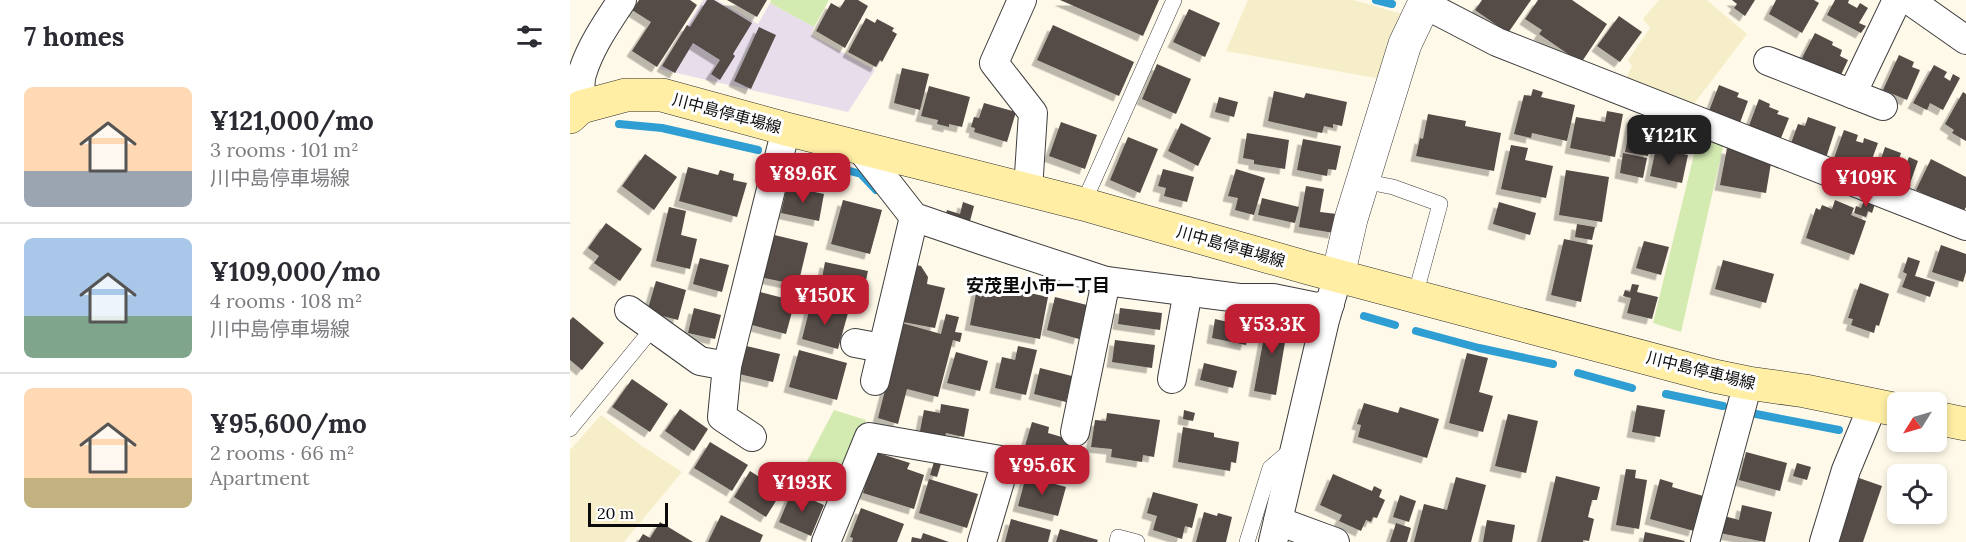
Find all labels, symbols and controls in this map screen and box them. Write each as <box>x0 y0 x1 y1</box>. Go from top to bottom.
text: 7 homes <box>24 20 124 53</box>
icon: filters <box>513 20 546 53</box>
street label: 川中島停車場線 <box>670 89 784 137</box>
text: ¥121,000/mo <box>210 104 374 137</box>
icon: home <box>72 111 144 183</box>
pin: ¥121K <box>1627 115 1711 166</box>
text: ¥121K <box>1641 122 1697 147</box>
text: 3 rooms · 101 m² <box>210 137 359 162</box>
pin: ¥89.6K <box>754 153 852 204</box>
pin: ¥109K <box>1824 157 1908 208</box>
text: ¥89.6K <box>769 160 837 185</box>
text: ¥109K <box>1835 164 1897 189</box>
text: 川中島停車場線 <box>210 165 350 190</box>
street label: 川中島停車場線 <box>1174 221 1288 271</box>
text: ¥109,000/mo <box>210 255 381 288</box>
icon: home <box>72 262 144 334</box>
district label: 安茂里小市一丁目 <box>966 274 1110 297</box>
pin: ¥150K <box>783 275 867 326</box>
text: ¥150K <box>795 282 855 307</box>
text: 4 rooms · 108 m² <box>210 288 362 313</box>
pin: ¥53.3K <box>1223 304 1321 355</box>
text: ¥53.3K <box>1239 311 1305 336</box>
text: 川中島停車場線 <box>210 316 350 341</box>
street label: 川中島停車場線 <box>1644 347 1758 393</box>
north arrow <box>1887 392 1947 452</box>
map controls <box>1887 392 1947 524</box>
text: ¥95,600/mo <box>210 407 367 440</box>
icon: home <box>72 412 144 484</box>
text: 2 rooms · 66 m² <box>210 440 355 465</box>
pin: ¥95.6K <box>993 445 1091 496</box>
text: ¥95.6K <box>1008 452 1076 477</box>
pin: ¥193K <box>760 462 844 513</box>
button: locate <box>1887 464 1947 524</box>
text: Apartment <box>210 465 310 490</box>
text: ¥193K <box>772 469 832 494</box>
scale bar <box>588 500 668 528</box>
text: 20 m <box>597 503 634 523</box>

